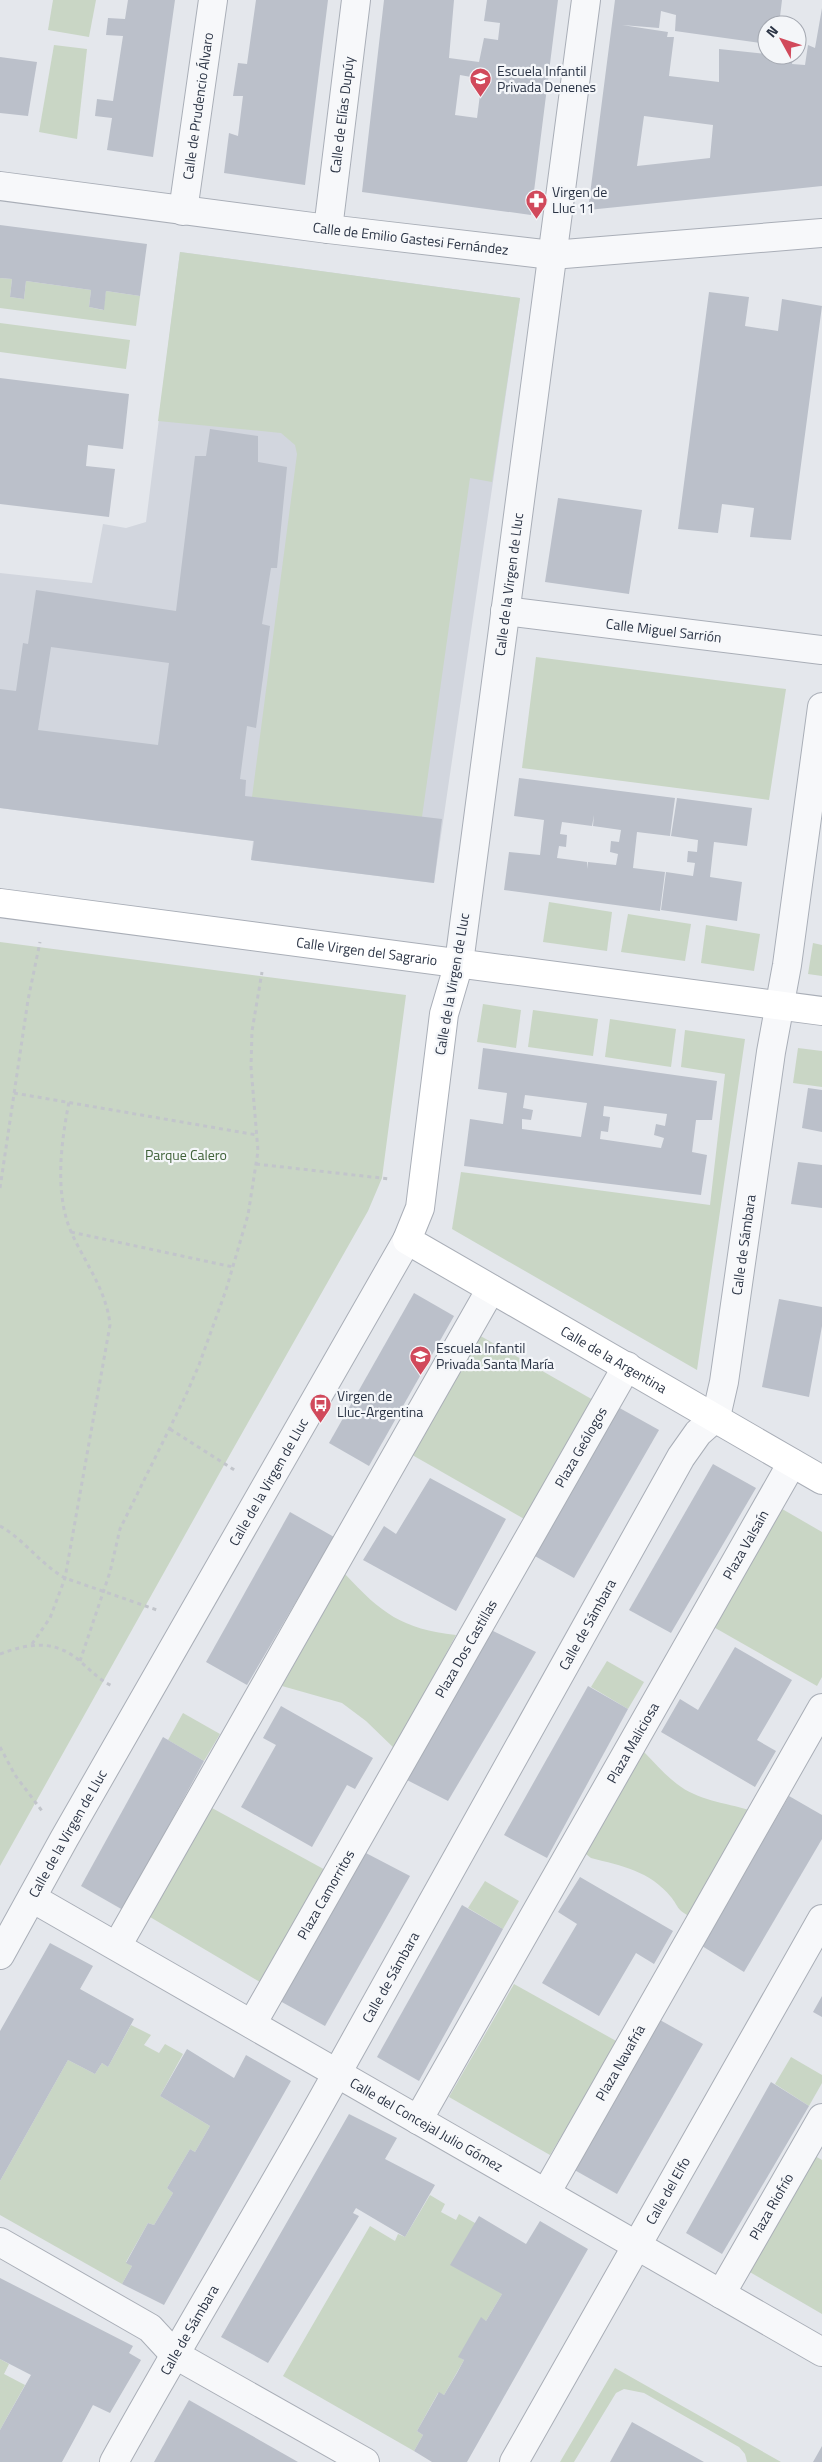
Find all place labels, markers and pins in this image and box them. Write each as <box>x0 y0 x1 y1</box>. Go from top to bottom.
place label: Escuela Infantil Privada Denenes <box>497 60 596 97</box>
school or university icon: Escuela Infantil Privada Denenes <box>469 67 493 98</box>
place label: Virgen de Lluc 11 <box>552 181 607 218</box>
pharmacy icon: Virgen de Lluc 11 <box>524 188 548 219</box>
place label: Escuela Infantil Privada Santa María <box>436 1337 554 1374</box>
school or university icon: Escuela Infantil Privada Santa María <box>408 1344 432 1375</box>
place label: Virgen de Lluc-Argentina <box>337 1385 423 1422</box>
bus stop icon: Virgen de Lluc-Argentina <box>309 1392 333 1423</box>

